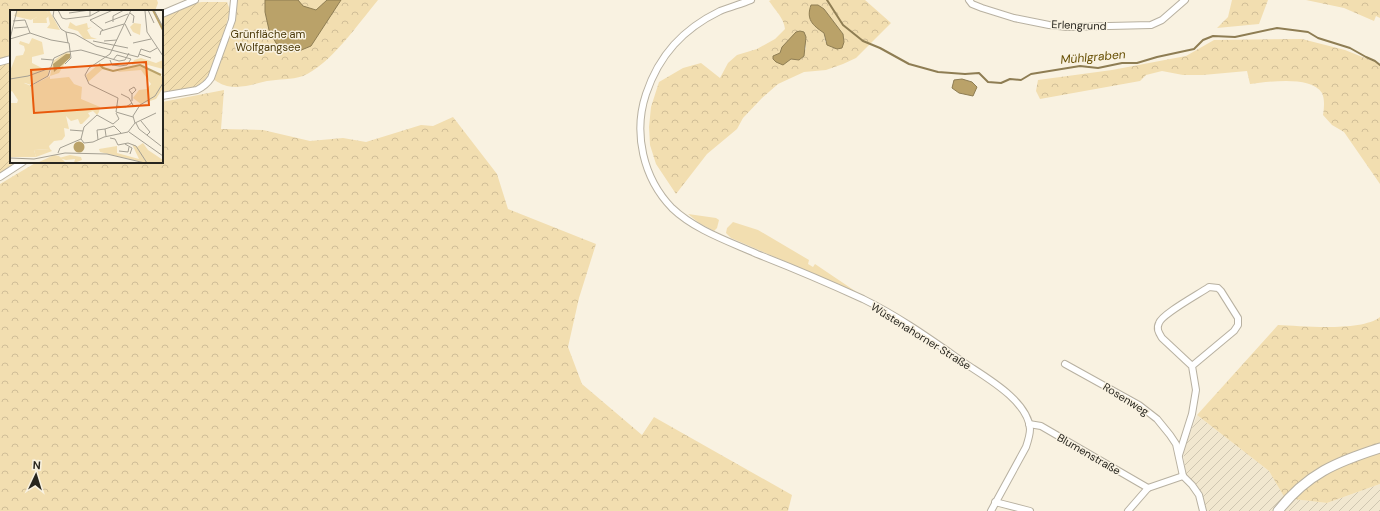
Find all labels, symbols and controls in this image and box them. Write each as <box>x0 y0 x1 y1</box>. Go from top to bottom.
inset map <box>10 10 163 163</box>
street label: Erlengrund <box>1051 17 1107 33</box>
park label: Grünfläche am Wolfgangsee <box>231 27 306 54</box>
water label: Mühlgraben <box>1060 46 1126 68</box>
street label: Wüstenahorner Straße <box>868 299 974 373</box>
street label: Rosenweg <box>1101 379 1151 419</box>
street label: Blumenstraße <box>1055 430 1123 478</box>
north arrow <box>16 455 56 495</box>
text: N <box>32 458 41 472</box>

